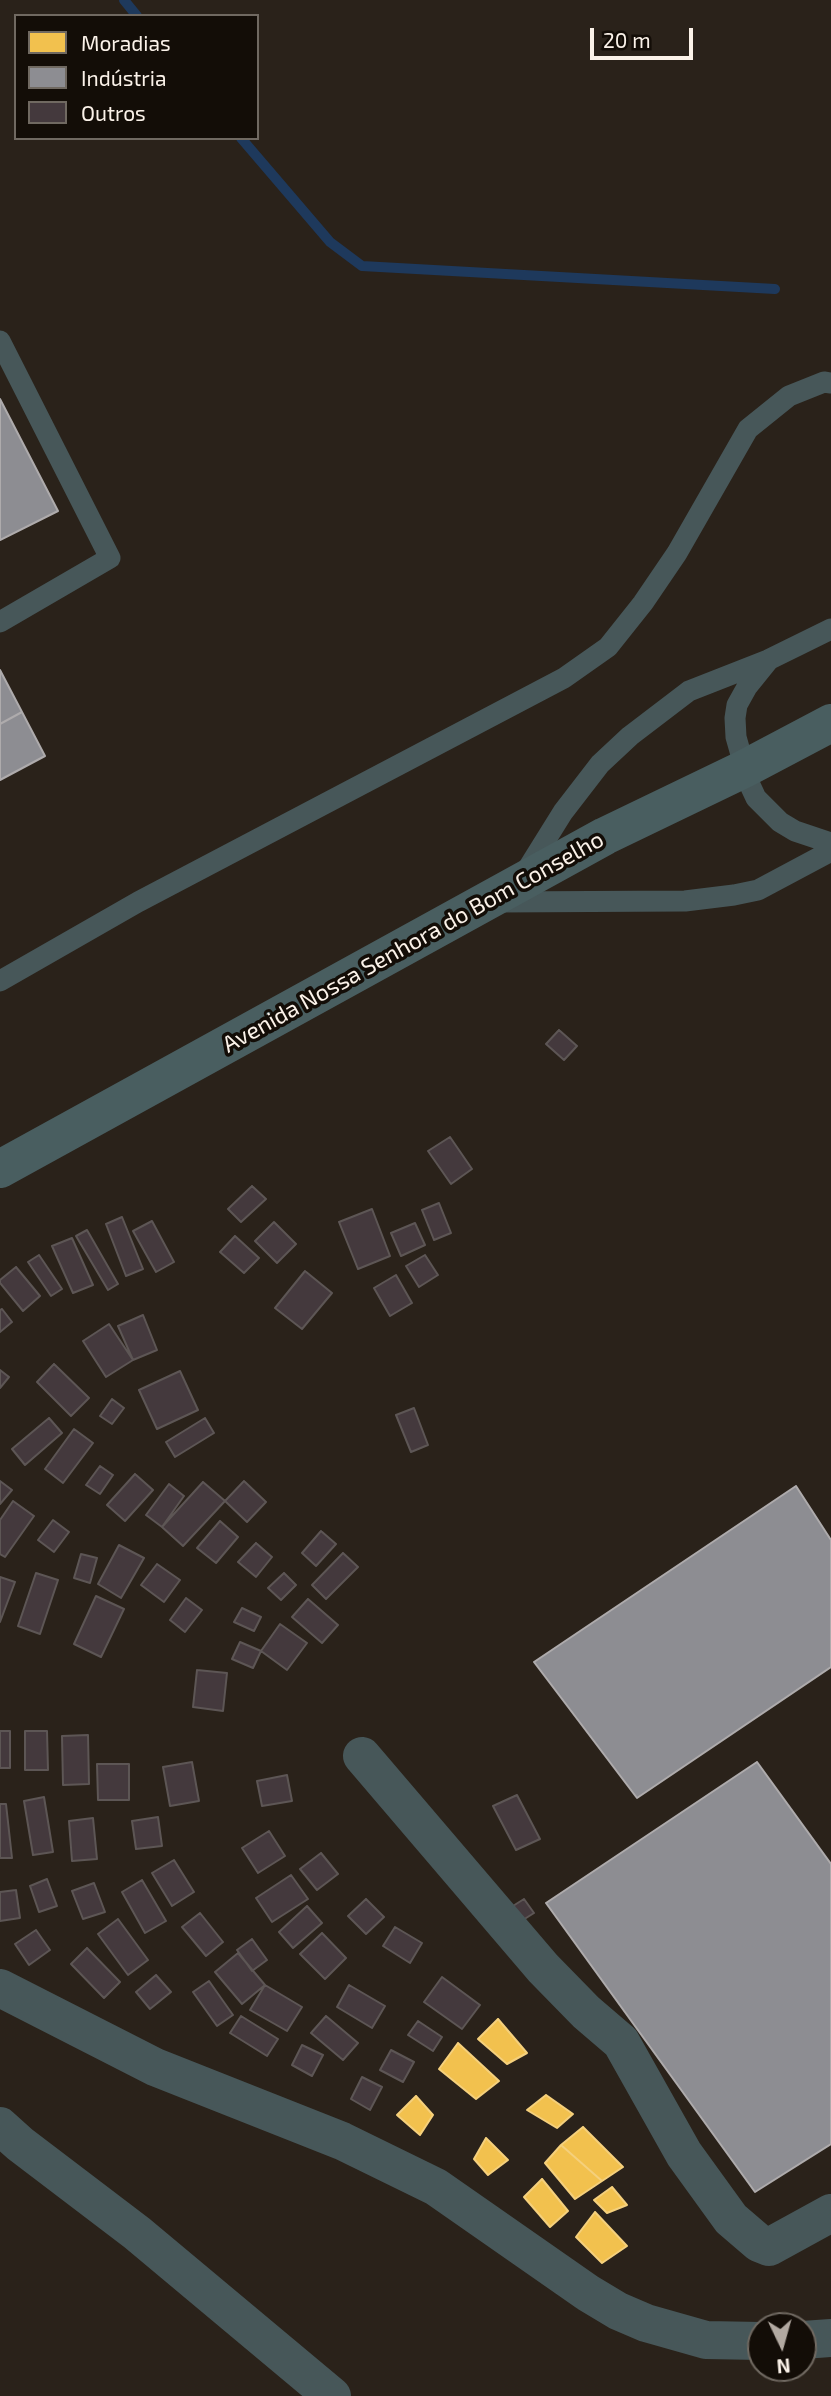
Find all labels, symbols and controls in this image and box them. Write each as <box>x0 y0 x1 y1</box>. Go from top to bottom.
legend <box>14 14 259 140</box>
scale bar <box>593 14 696 58</box>
text: 20 m <box>603 27 651 52</box>
text: Moradias <box>81 30 171 55</box>
text: Indústria <box>81 65 167 90</box>
text: Outros <box>81 100 146 125</box>
street label: Avenida Nossa Senhora do Bom Conselho <box>218 825 608 1059</box>
north arrow <box>747 2312 817 2382</box>
text: N <box>776 2354 792 2378</box>

